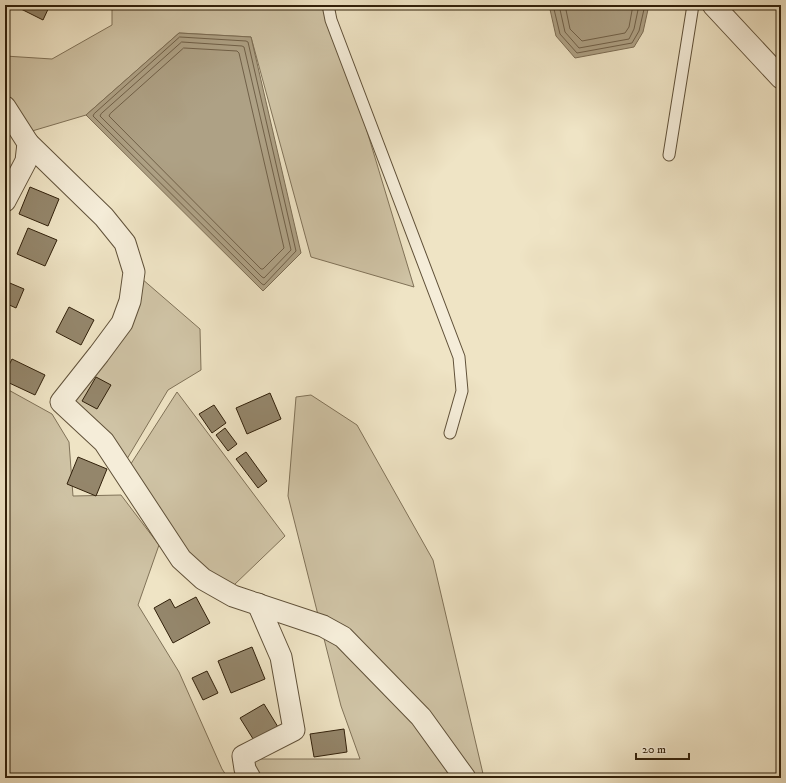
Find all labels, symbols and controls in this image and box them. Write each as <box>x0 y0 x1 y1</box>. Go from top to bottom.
scale bar <box>636 735 689 761</box>
text: 20 m <box>642 742 666 757</box>

